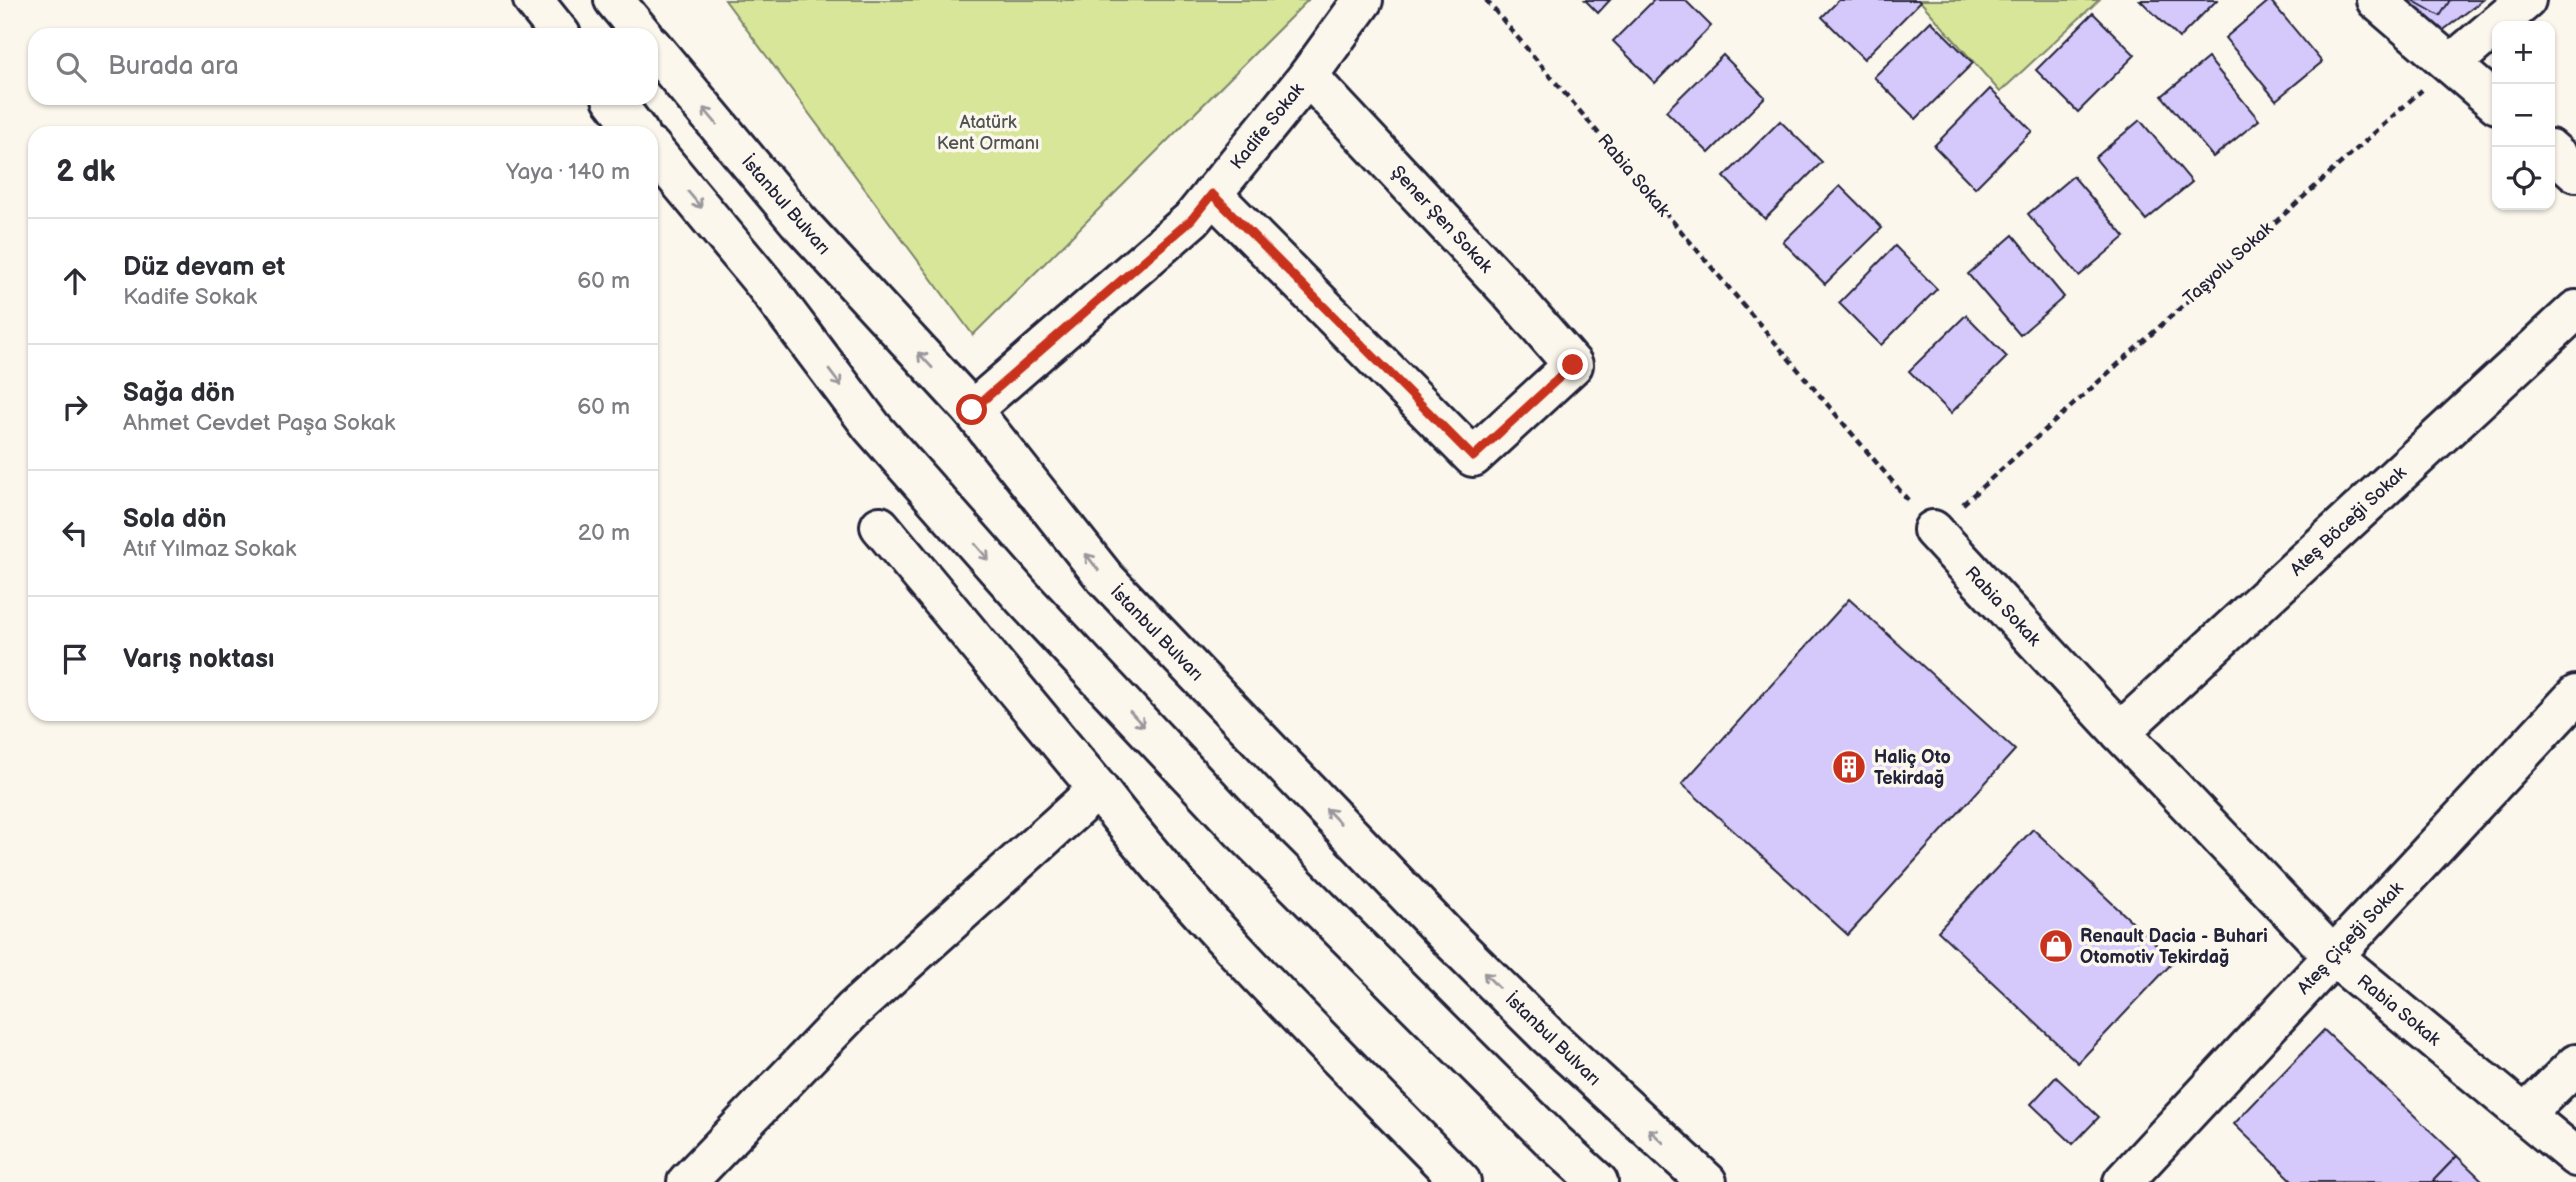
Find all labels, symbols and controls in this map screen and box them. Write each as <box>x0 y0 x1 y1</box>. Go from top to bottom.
map controls <box>2492 21 2555 210</box>
button: + <box>2492 21 2555 84</box>
search box <box>28 28 658 105</box>
icon: search <box>52 48 90 86</box>
text: Burada ara <box>108 51 239 82</box>
street label: Kadife Sokak <box>1226 79 1309 174</box>
button: − <box>2492 84 2555 147</box>
one-way arrow <box>702 107 718 125</box>
park label: Atatürk Kent Ormanı <box>937 112 1039 154</box>
street label: Rabia Sokak <box>1593 130 1674 221</box>
button: locate <box>2492 147 2555 210</box>
street label: İstanbul Bulvarı <box>737 151 835 259</box>
text: 2 dk <box>56 154 115 190</box>
text: Yaya · 140 m <box>506 158 630 186</box>
street label: Şener Şen Sokak <box>1387 162 1497 277</box>
one-way arrow <box>687 190 703 208</box>
street label: Taşyolu Sokak <box>2179 218 2278 309</box>
text: Düz devam et <box>123 252 285 283</box>
icon: ahead <box>56 262 94 300</box>
text: 60 m <box>577 267 630 295</box>
text: Kadife Sokak <box>123 283 257 311</box>
route end <box>1557 349 1588 380</box>
one-way arrow <box>917 352 934 369</box>
one-way arrow <box>828 368 843 387</box>
text: Sağa dön <box>123 378 235 409</box>
icon: right <box>56 388 94 426</box>
text: 60 m <box>577 393 630 421</box>
route start <box>956 394 987 425</box>
text: Ahmet Cevdet Paşa Sokak <box>123 409 395 437</box>
street label: Ateş Böceği Sokak <box>2286 462 2411 581</box>
text: Sola dön <box>123 504 227 535</box>
icon: left <box>56 514 94 552</box>
text: 20 m <box>578 519 630 547</box>
text: Atıf Yılmaz Sokak <box>123 535 296 563</box>
one-way arrow <box>974 543 990 561</box>
one-way arrow <box>1085 554 1100 572</box>
street label: Rabia Sokak <box>1961 562 2045 650</box>
street label: İstanbul Bulvarı <box>1106 581 1208 685</box>
icon: arrive <box>56 640 94 678</box>
text: Varış noktası <box>123 644 274 675</box>
one-way arrow <box>1128 710 1145 727</box>
place label: Haliç Oto Tekirdağ <box>1874 747 1951 789</box>
building icon: Haliç Oto Tekirdağ <box>1830 748 1868 786</box>
one-way arrow <box>1324 808 1341 825</box>
street label: Ateş Çiçeği Sokak <box>2293 878 2408 999</box>
place label: Renault Dacia - Buhari Otomotiv Tekirdağ <box>2080 926 2268 968</box>
shop icon: Renault Dacia - Buhari Otomotiv Tekirdağ <box>2037 927 2075 965</box>
one-way arrow <box>1483 971 1500 988</box>
street label: Rabia Sokak <box>2353 971 2445 1050</box>
street label: İstanbul Bulvarı <box>1501 988 1605 1090</box>
one-way arrow <box>1647 1128 1665 1144</box>

